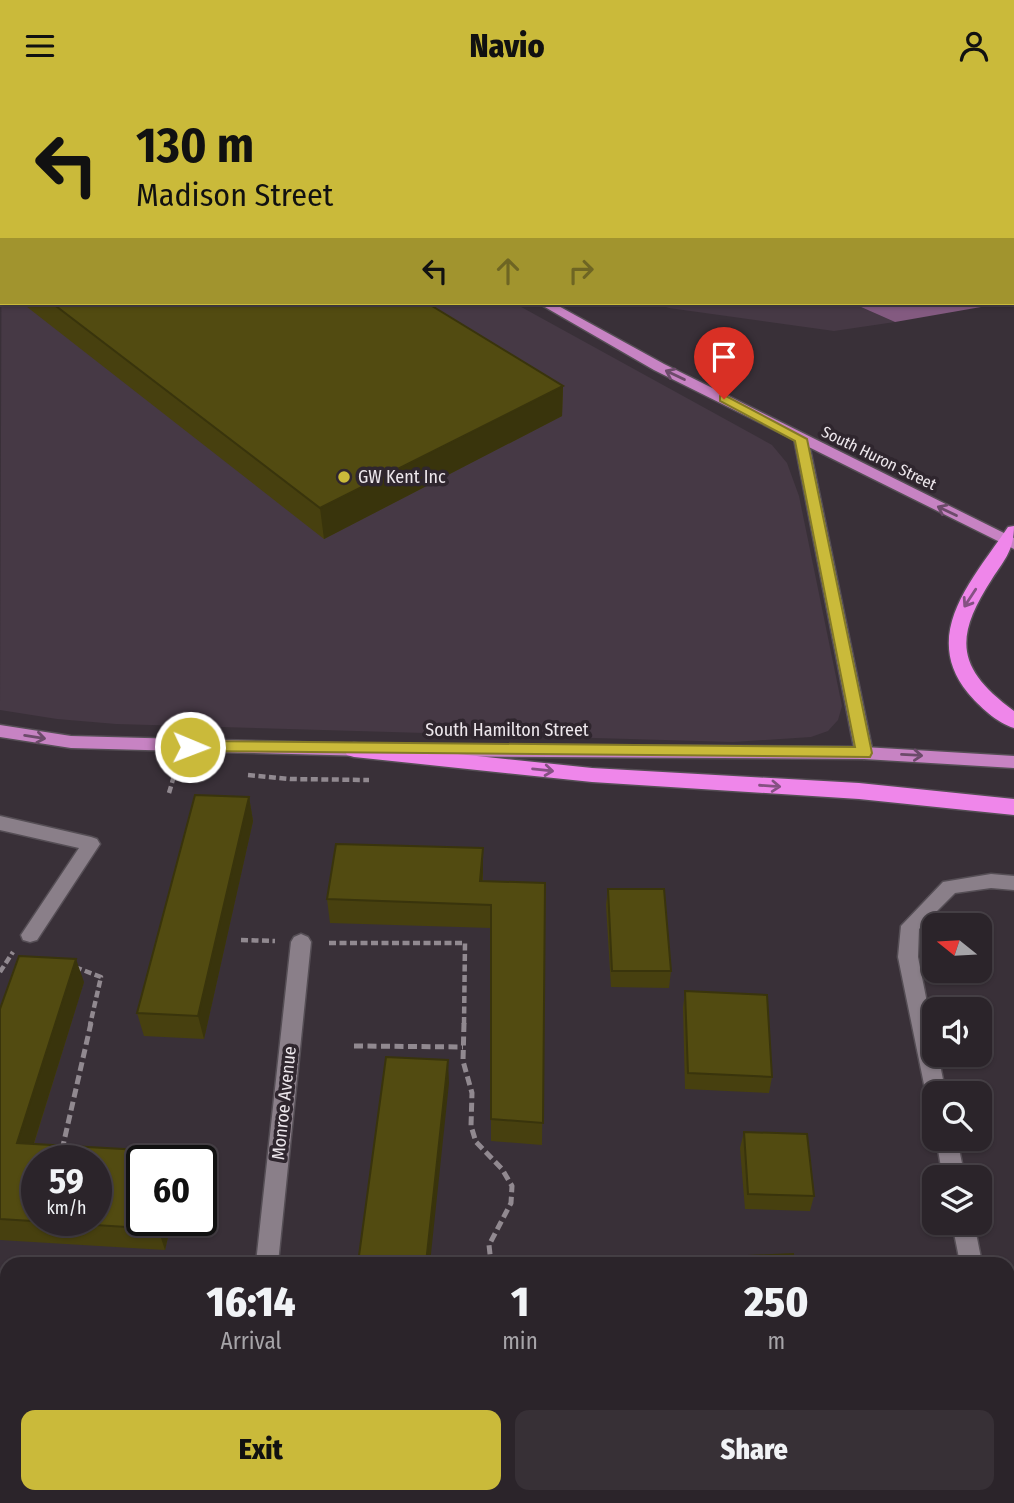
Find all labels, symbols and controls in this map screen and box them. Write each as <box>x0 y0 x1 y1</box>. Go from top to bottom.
icon: menu <box>21 27 59 65</box>
text: Navio <box>469 27 545 65</box>
icon: person <box>955 27 993 65</box>
text: 130 m <box>136 116 254 175</box>
icon: left <box>21 119 112 210</box>
text: Madison Street <box>136 176 333 214</box>
icon: left <box>416 252 454 290</box>
icon: ahead <box>489 252 527 290</box>
icon: right <box>562 252 600 290</box>
pin <box>694 327 754 399</box>
icon: arrive <box>705 338 743 376</box>
one-way arrow <box>665 367 686 381</box>
street label: South Huron Street <box>819 422 940 494</box>
place label: GW Kent Inc <box>358 466 446 488</box>
marker: GW Kent Inc <box>336 469 352 485</box>
one-way arrow <box>937 503 958 517</box>
one-way arrow <box>963 588 978 607</box>
position arrow <box>153 710 227 784</box>
street label: South Hamilton Street <box>425 719 589 741</box>
one-way arrow <box>23 730 46 743</box>
one-way arrow <box>900 749 923 762</box>
one-way arrow <box>532 763 554 776</box>
one-way arrow <box>758 780 781 793</box>
north arrow <box>922 913 992 983</box>
map controls <box>922 913 992 1235</box>
button: sound <box>922 997 992 1067</box>
street label: Monroe Avenue <box>267 1045 301 1161</box>
button: search <box>922 1081 992 1151</box>
speed limit sign: 60 <box>126 1145 217 1236</box>
text: 59 <box>49 1160 84 1202</box>
button: layers <box>922 1165 992 1235</box>
text: km/h <box>46 1197 87 1219</box>
text: 16:14 <box>207 1277 296 1327</box>
text: 1 <box>511 1277 529 1327</box>
text: 250 <box>744 1277 808 1327</box>
text: Arrival <box>221 1327 282 1355</box>
text: min <box>502 1327 538 1355</box>
text: m <box>768 1327 785 1355</box>
button: Exit <box>21 1410 501 1490</box>
button: Share <box>515 1410 994 1490</box>

